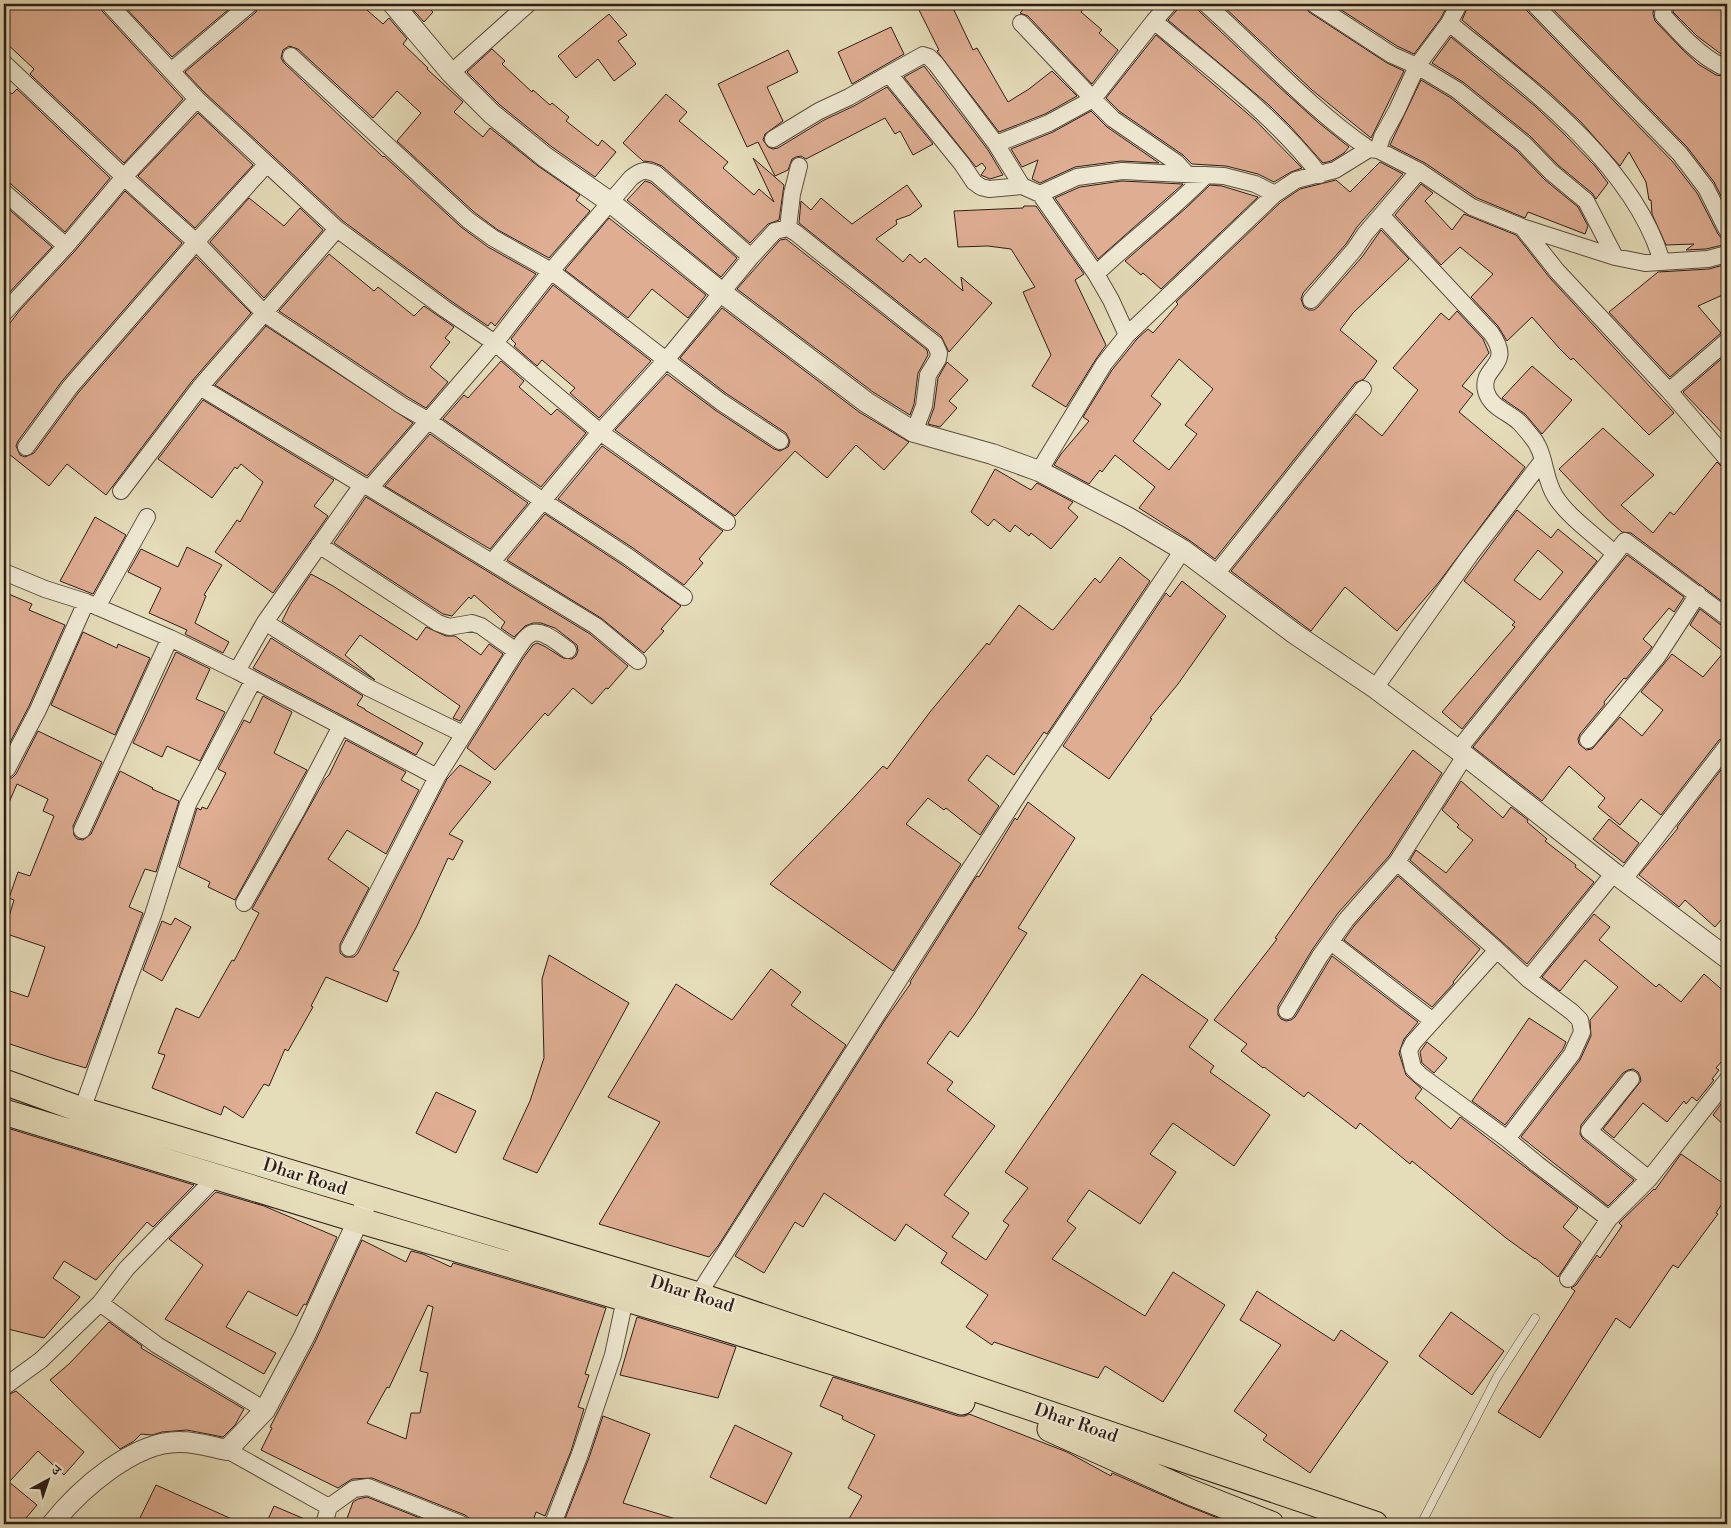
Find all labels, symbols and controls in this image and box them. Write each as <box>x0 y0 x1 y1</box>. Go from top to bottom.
street label: Dhar Road <box>260 1153 351 1201</box>
street label: Dhar Road <box>647 1270 738 1318</box>
street label: Dhar Road <box>1031 1398 1122 1448</box>
north arrow <box>22 1456 72 1506</box>
text: उ <box>46 1461 65 1481</box>

